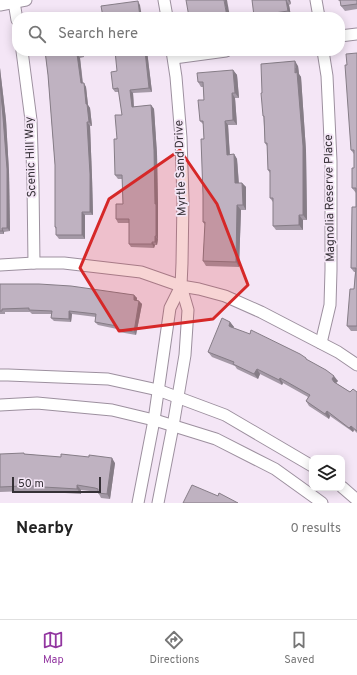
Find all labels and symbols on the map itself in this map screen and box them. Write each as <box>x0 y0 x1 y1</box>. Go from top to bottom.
street label: Scenic Hill Way <box>22 116 40 198</box>
street label: Myrtle Sand Drive <box>171 120 191 216</box>
street label: Magnolia Reserve Place <box>321 134 339 262</box>
scale bar <box>12 475 101 494</box>

